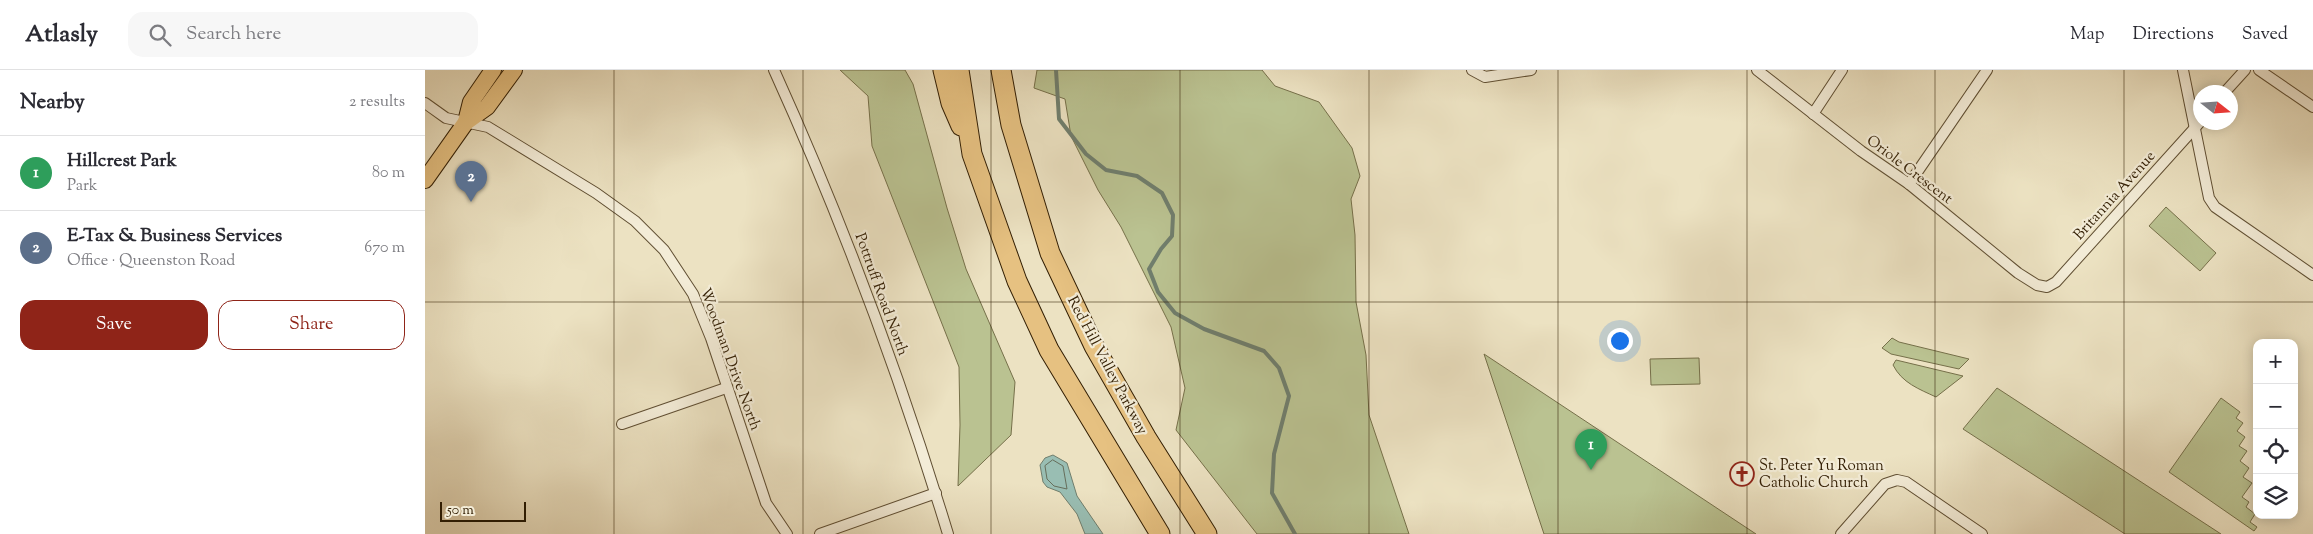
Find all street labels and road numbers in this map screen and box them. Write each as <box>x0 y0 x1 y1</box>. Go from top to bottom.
street label: Oriole Crescent <box>1862 131 1957 210</box>
street label: Britannia Avenue <box>2069 147 2161 245</box>
street label: Pottruff Road North <box>849 230 913 359</box>
street label: Woodman Drive North <box>694 285 765 434</box>
street label: Red Hill Valley Parkway <box>1061 293 1152 439</box>

